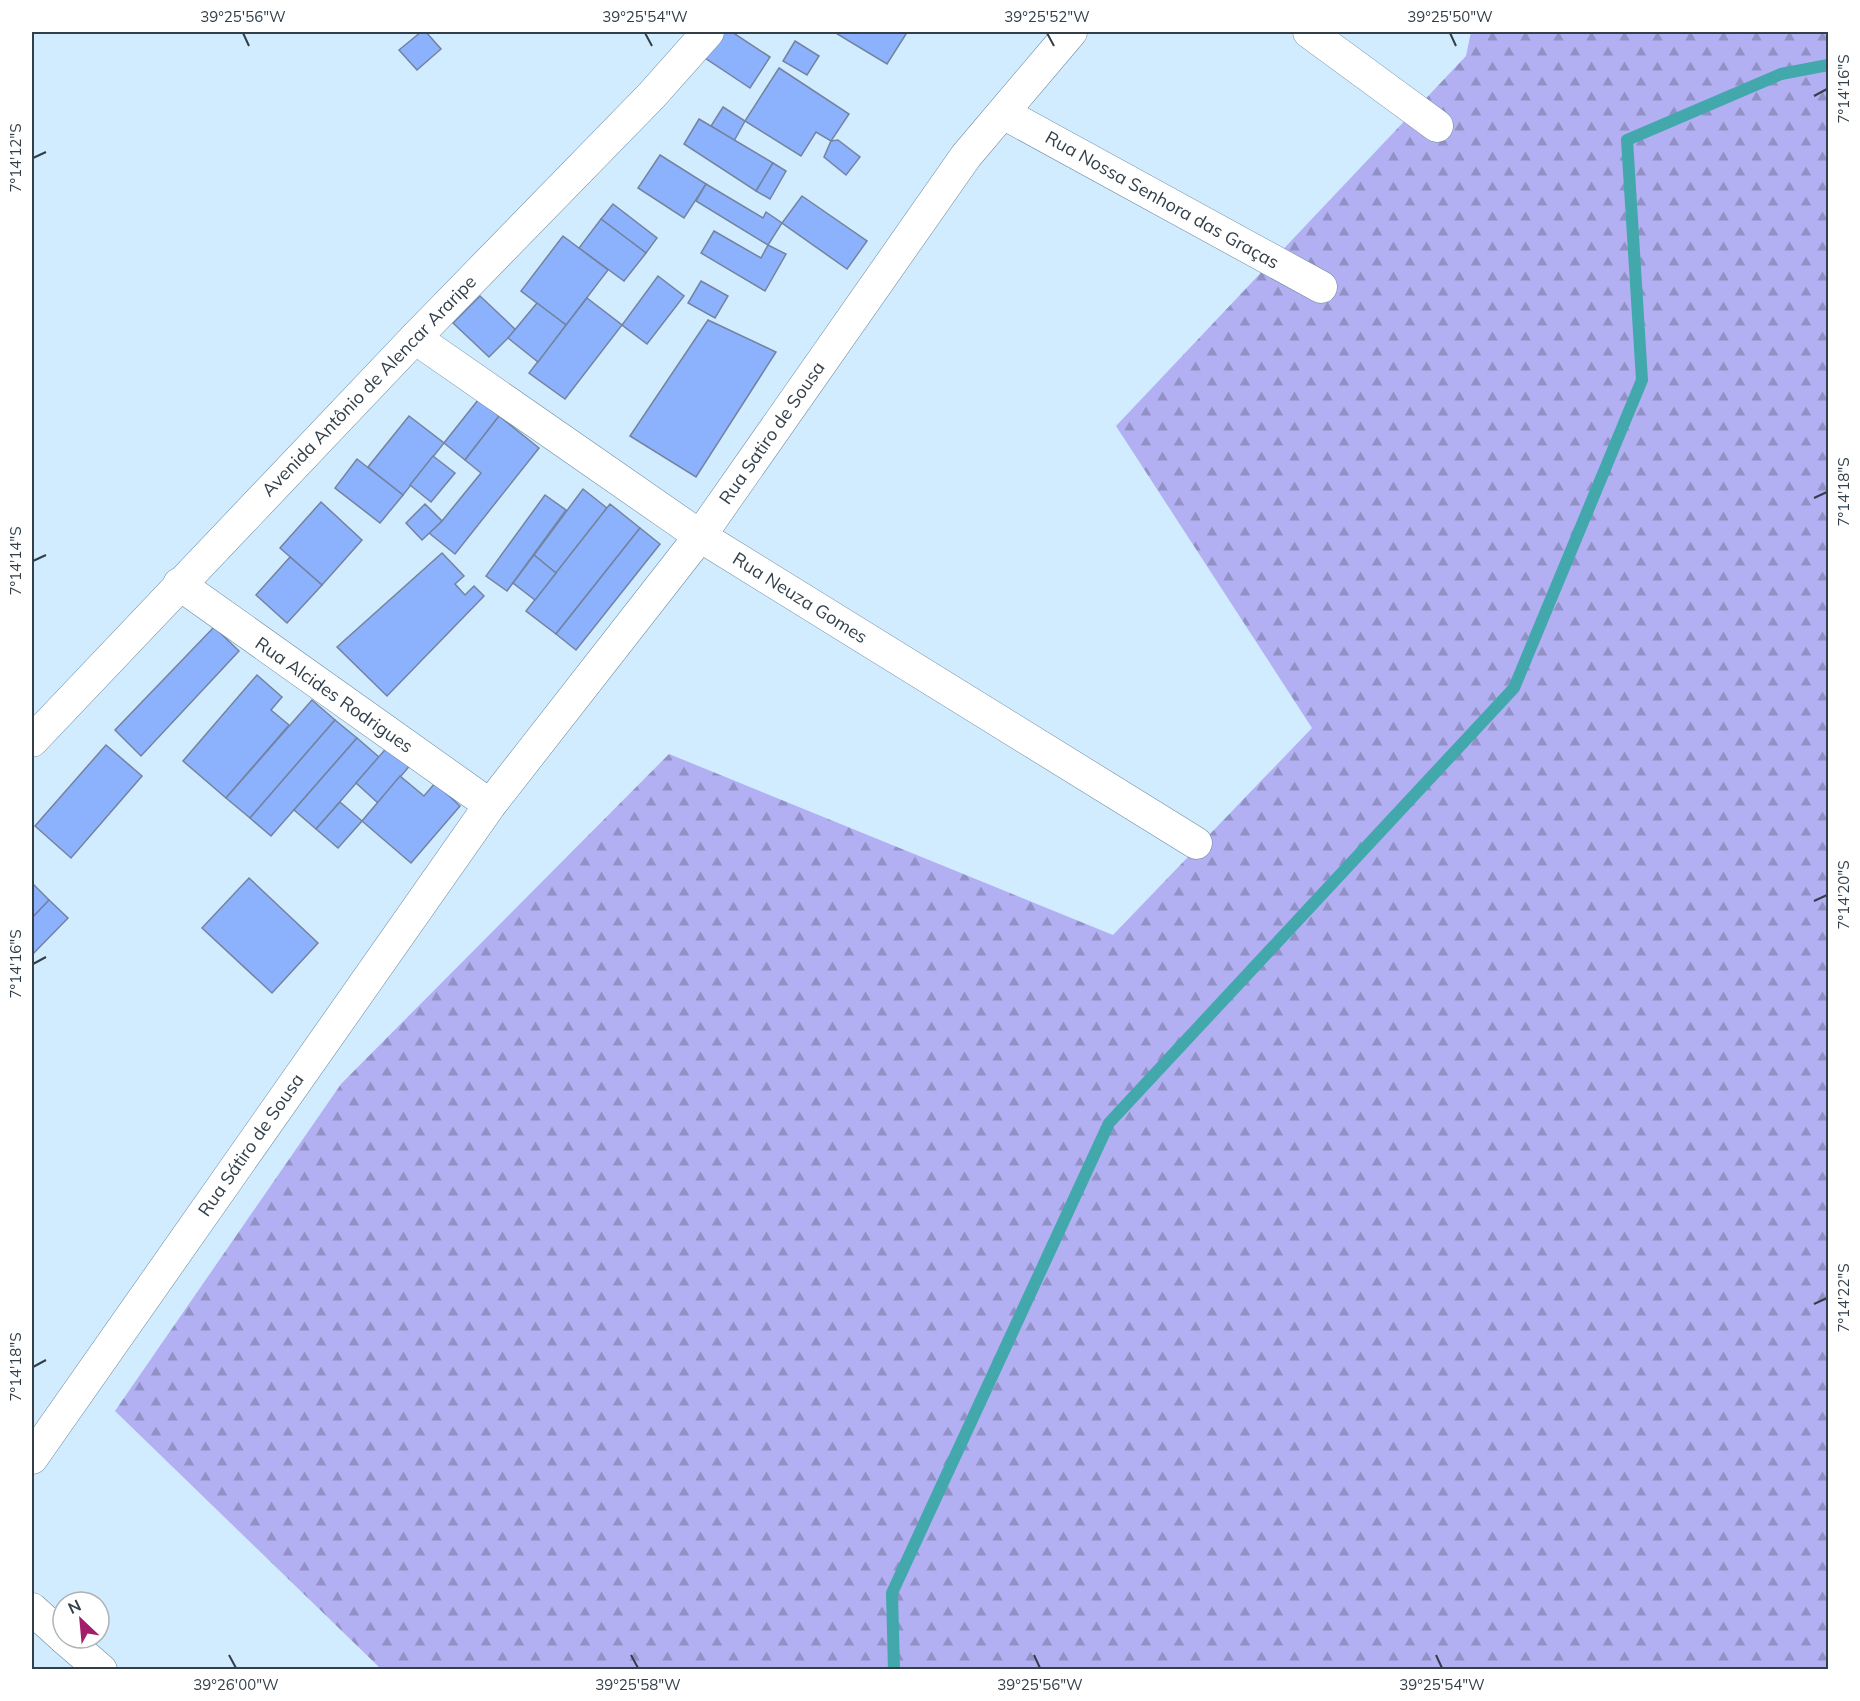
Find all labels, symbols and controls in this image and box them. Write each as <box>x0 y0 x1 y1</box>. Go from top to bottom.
text: 39°25'56"W <box>200 7 286 26</box>
text: 39°25'54"W <box>602 7 688 26</box>
text: 39°25'52"W <box>1004 7 1090 26</box>
text: 39°25'50"W <box>1407 7 1493 26</box>
text: 7°14'16"S <box>1834 54 1853 124</box>
text: 7°14'12"S <box>6 123 25 193</box>
street label: Rua Nossa Senhora das Graças <box>1041 126 1283 274</box>
street label: Avenida Antônio de Alencar Araripe <box>256 270 481 501</box>
street label: Rua Satiro de Sousa <box>714 357 830 509</box>
text: 7°14'18"S <box>1834 457 1853 527</box>
text: 7°14'14"S <box>6 526 25 596</box>
street label: Rua Neuza Gomes <box>729 547 872 648</box>
street label: Rua Alcides Rodrigues <box>251 631 418 758</box>
text: 7°14'20"S <box>1834 860 1853 930</box>
text: 7°14'16"S <box>6 929 25 999</box>
street label: Rua Sátiro de Sousa <box>193 1069 309 1221</box>
text: 7°14'22"S <box>1834 1263 1853 1333</box>
text: 7°14'18"S <box>6 1332 25 1402</box>
north arrow <box>51 1590 111 1650</box>
text: N <box>65 1595 84 1618</box>
text: 39°26'00"W <box>193 1675 279 1694</box>
text: 39°25'58"W <box>595 1675 681 1694</box>
text: 39°25'56"W <box>997 1675 1083 1694</box>
text: 39°25'54"W <box>1399 1675 1485 1694</box>

